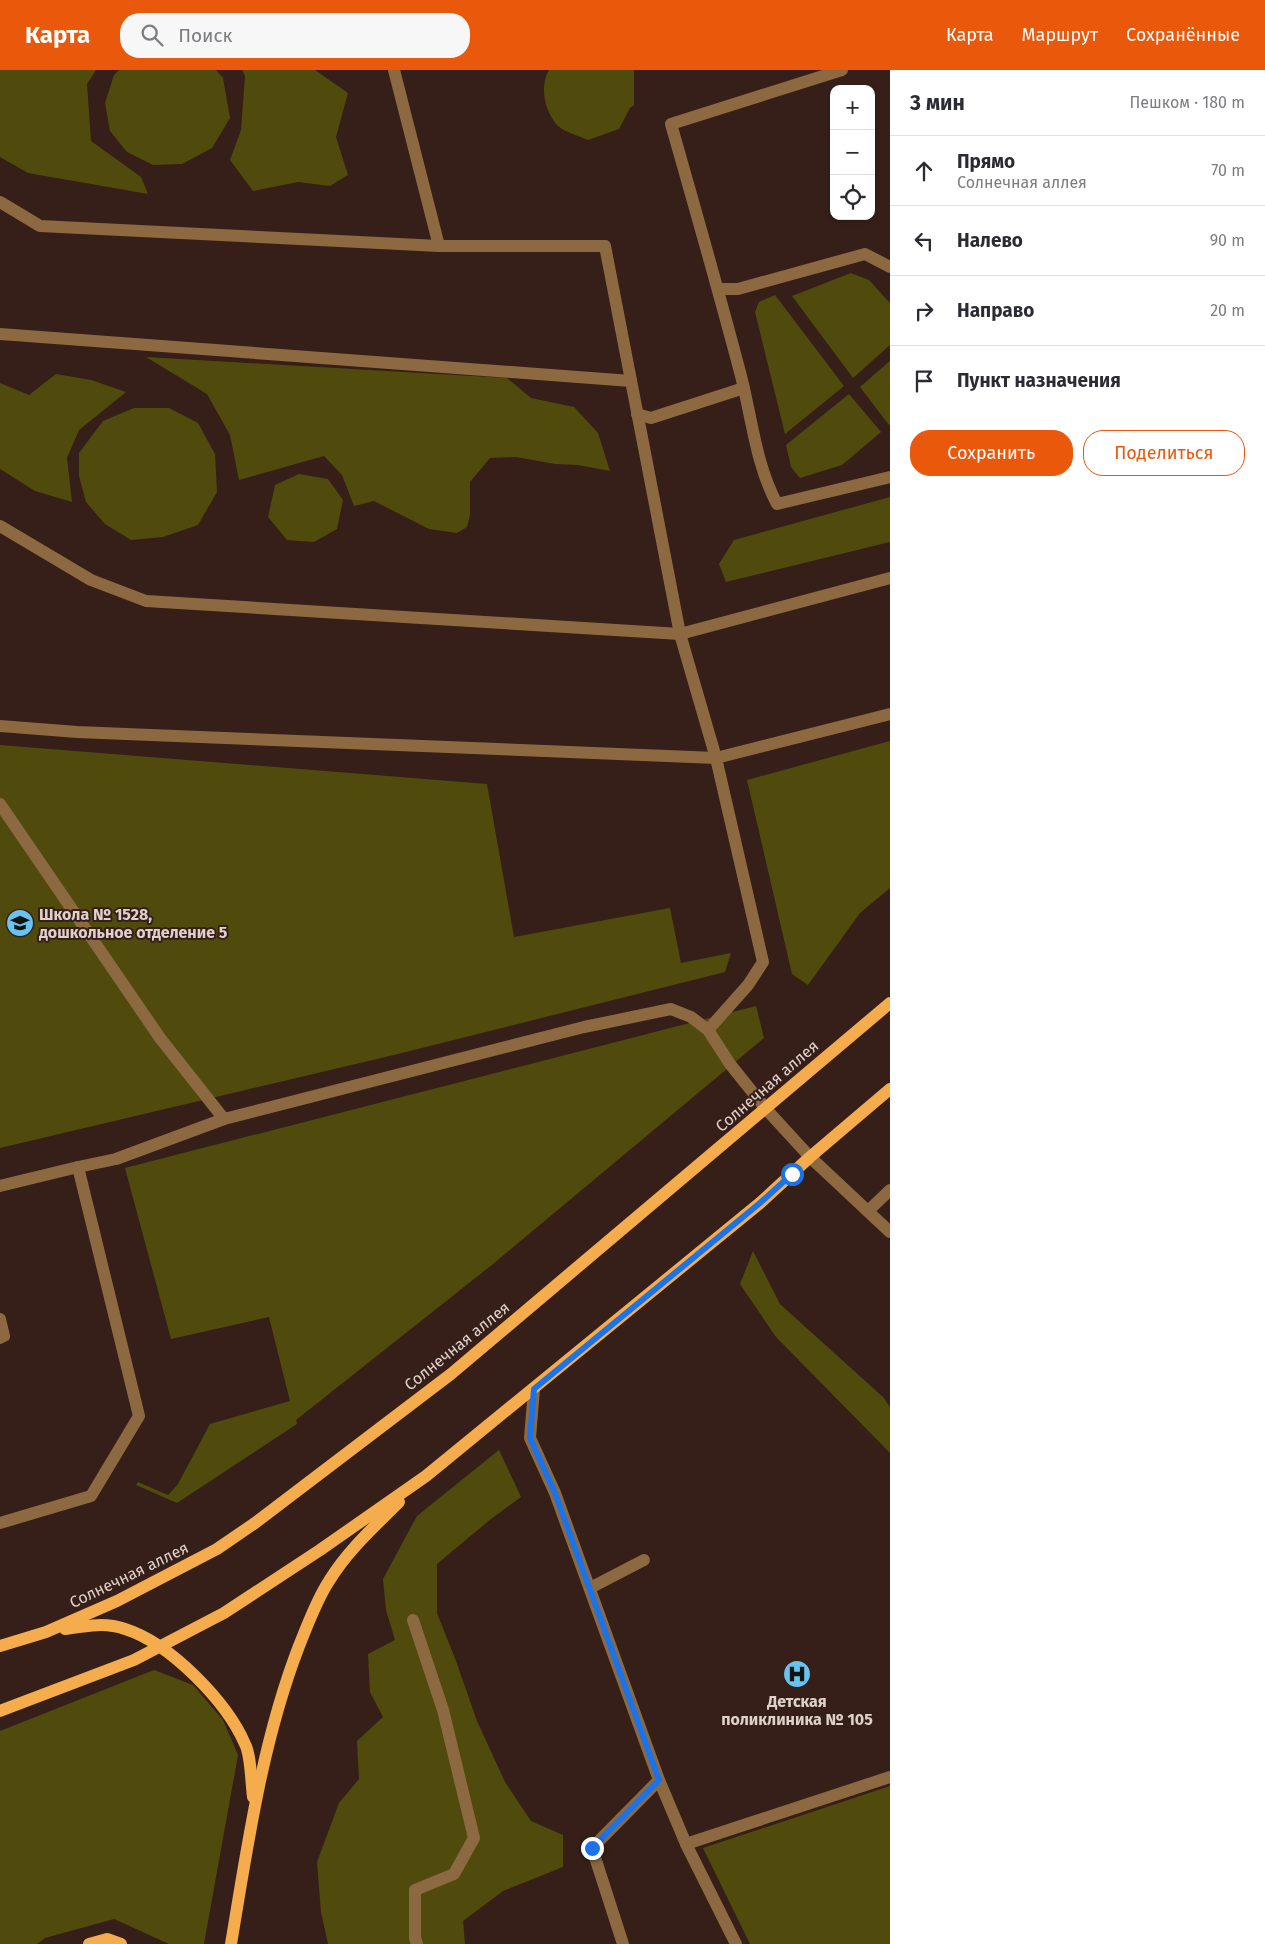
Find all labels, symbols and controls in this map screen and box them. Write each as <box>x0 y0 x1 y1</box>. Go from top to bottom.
search box <box>120 13 470 58</box>
text: Карта <box>25 21 90 49</box>
icon: search <box>138 21 166 49</box>
text: Поиск <box>178 24 232 47</box>
text: Карта <box>946 24 994 46</box>
text: Маршрут <box>1022 24 1098 46</box>
text: Сохранённые <box>1126 24 1240 46</box>
map controls <box>830 85 875 220</box>
button: + <box>830 85 875 130</box>
text: 3 мин <box>910 90 965 116</box>
text: Пешком · 180 m <box>1130 93 1245 112</box>
button: − <box>830 130 875 175</box>
text: Прямо <box>957 150 1015 173</box>
icon: ahead <box>910 157 938 185</box>
text: 70 m <box>1211 161 1245 180</box>
text: Солнечная аллея <box>957 173 1087 192</box>
button: locate <box>830 175 875 220</box>
icon: left <box>910 227 938 255</box>
text: Налево <box>957 229 1023 252</box>
text: 90 m <box>1210 231 1245 250</box>
icon: right <box>910 297 938 325</box>
text: Направо <box>957 299 1034 322</box>
text: 20 m <box>1210 301 1245 320</box>
icon: arrive <box>910 367 938 395</box>
text: Пункт назначения <box>957 369 1121 392</box>
button: Сохранить <box>910 430 1073 476</box>
button: Поделиться <box>1083 430 1245 476</box>
place label: Школа № 1528, дошкольное отделение 5 <box>39 905 228 942</box>
school or university icon: Школа № 1528, дошкольное отделение 5 <box>5 908 35 938</box>
street label: Солнечная аллея <box>712 1036 822 1136</box>
route start <box>781 1163 804 1186</box>
street label: Солнечная аллея <box>401 1298 513 1394</box>
street label: Солнечная аллея <box>66 1538 192 1612</box>
hospital icon: Детская поликлиника № 105 <box>782 1659 812 1689</box>
place label: Детская поликлиника № 105 <box>721 1692 873 1729</box>
route end <box>581 1837 604 1860</box>

